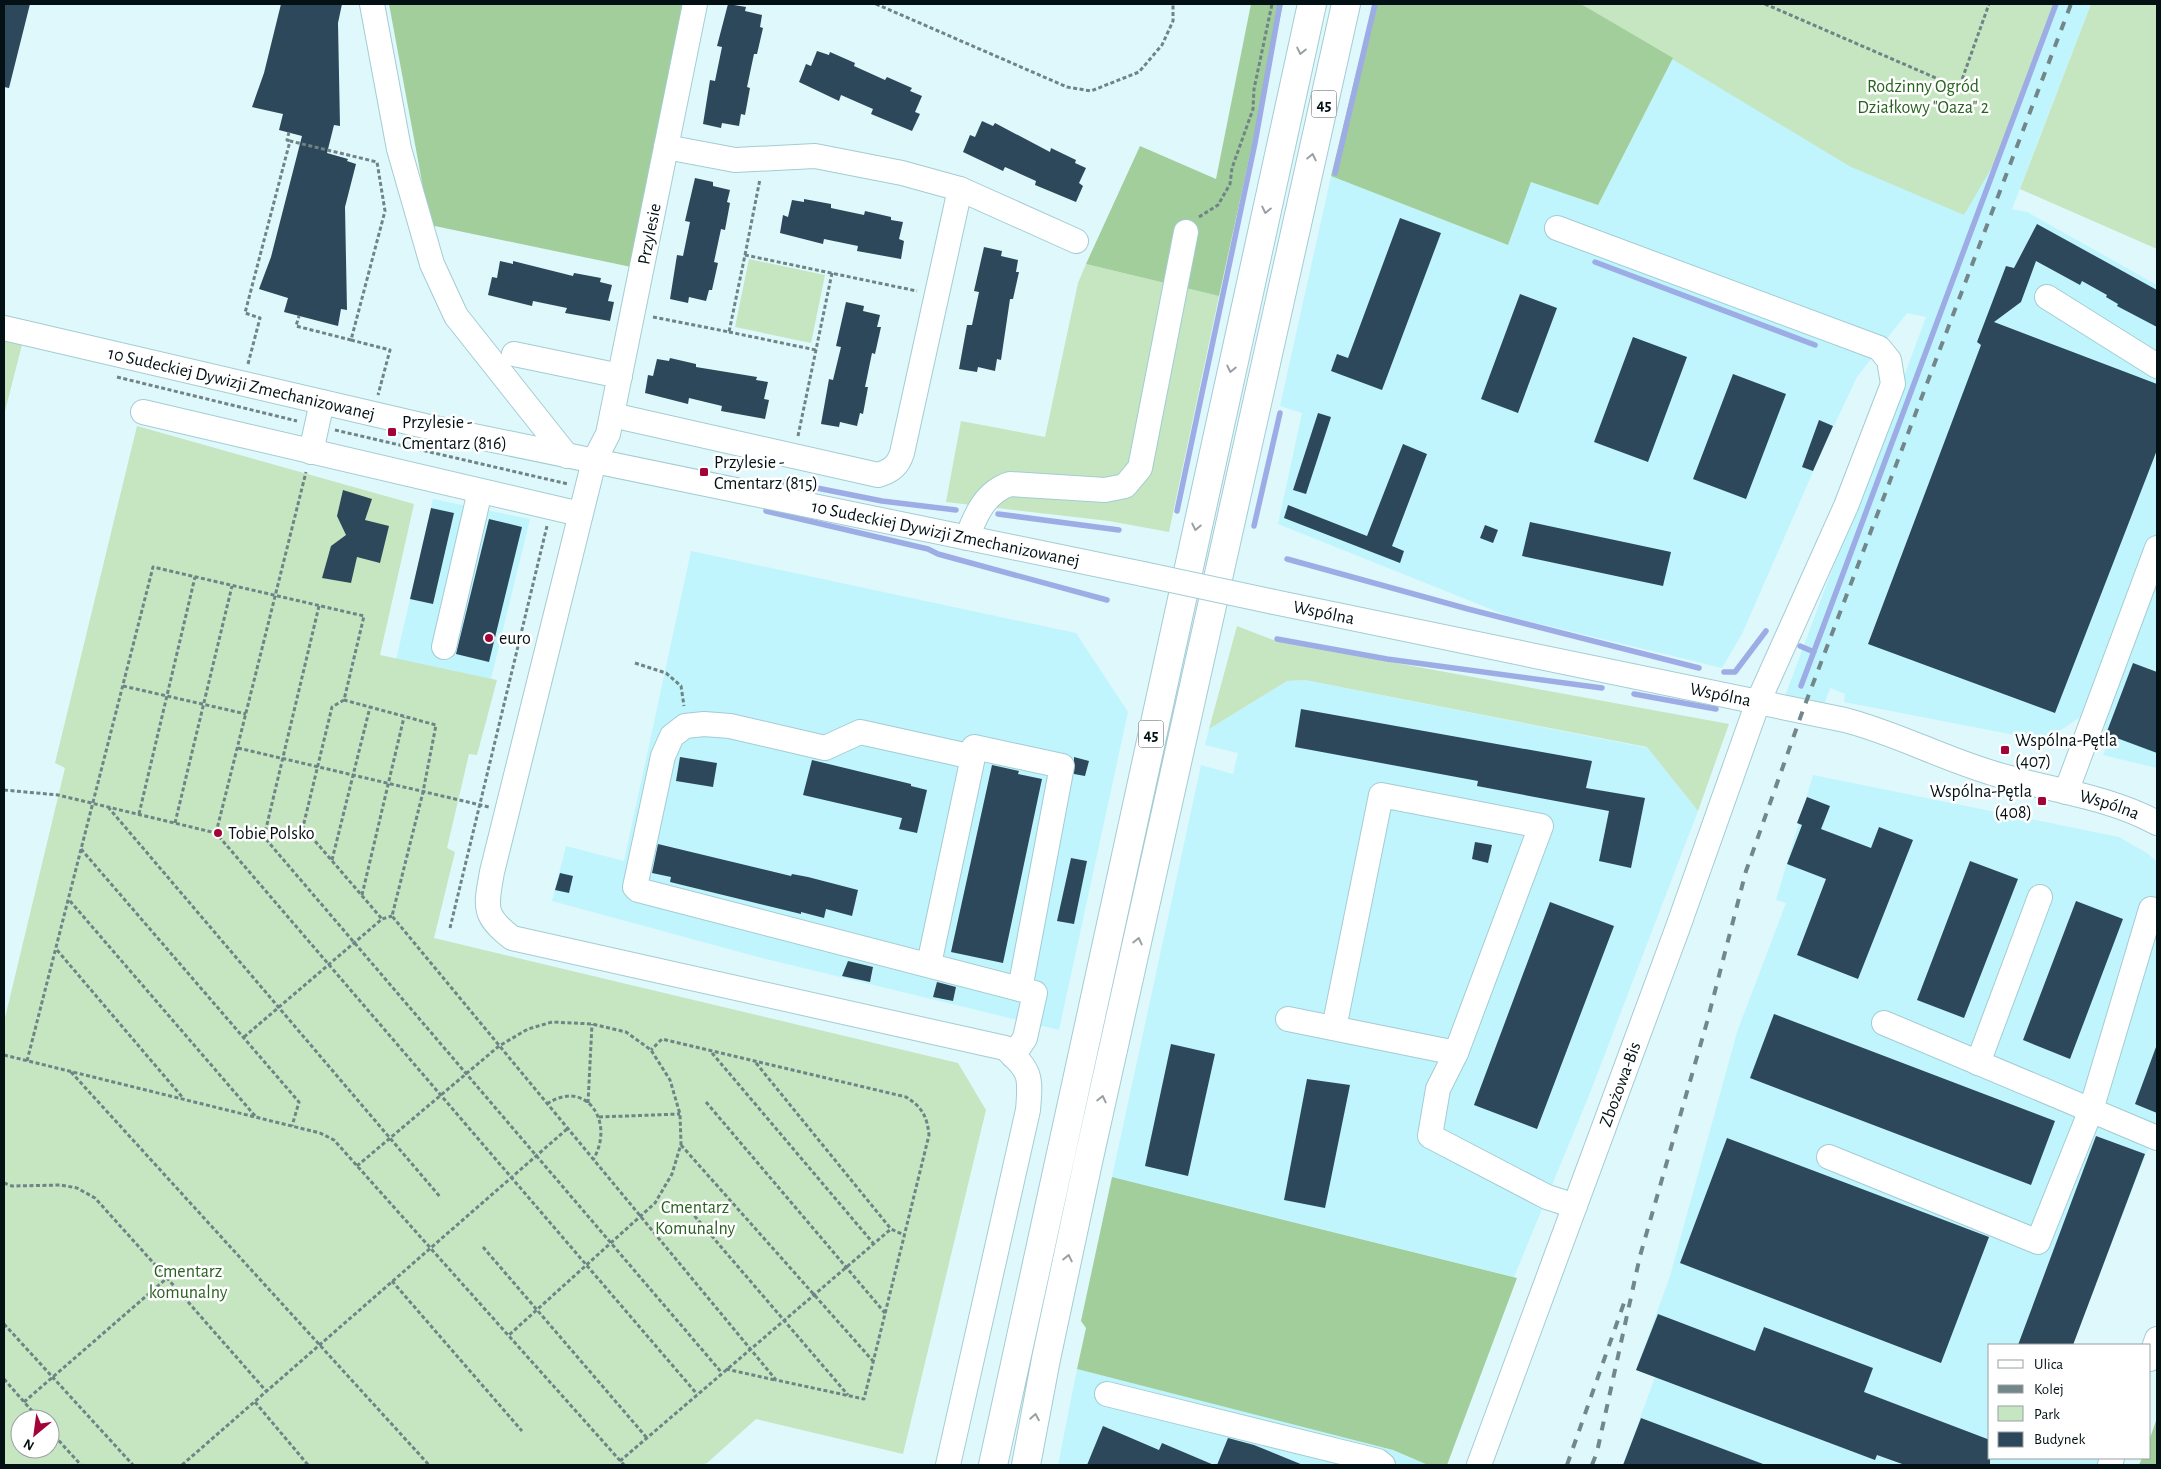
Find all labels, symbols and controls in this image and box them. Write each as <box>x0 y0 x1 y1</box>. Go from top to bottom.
one-way arrow <box>1297 47 1307 56</box>
park label: Rodzinny Ogród Działkowy "Oaza" 2 <box>1857 78 1989 117</box>
road number: 45 <box>1312 90 1336 118</box>
one-way arrow <box>1306 152 1317 161</box>
street label: Przylesie <box>635 202 665 266</box>
one-way arrow <box>1262 206 1272 214</box>
street label: 10 Sudeckiej Dywizji Zmechanizowanej <box>106 345 377 424</box>
one-way arrow <box>1226 364 1237 373</box>
place label: Przylesie - Cmentarz (816) <box>402 414 507 453</box>
marker: Przylesie - Cmentarz (816) <box>386 426 398 438</box>
place label: Przylesie - Cmentarz (815) <box>714 454 818 493</box>
marker: Przylesie - Cmentarz (815) <box>698 466 710 478</box>
street label: 10 Sudeckiej Dywizji Zmechanizowanej <box>810 498 1081 571</box>
one-way arrow <box>1192 523 1202 532</box>
street label: Wspólna <box>1292 598 1356 628</box>
place label: euro <box>499 630 531 648</box>
marker: euro <box>483 632 495 644</box>
street label: Wspólna <box>1688 680 1753 710</box>
road number: 45 <box>1138 721 1164 748</box>
place label: Wspólna-Pętla (407) <box>2015 732 2117 771</box>
marker: Wspólna-Pętla (407) <box>1999 744 2011 756</box>
place label: Wspólna-Pętla (408) <box>1930 783 2032 822</box>
street label: Wspólna <box>2077 787 2142 823</box>
marker: Wspólna-Pętla (408) <box>2036 795 2048 807</box>
place label: Tobie Polsko <box>228 825 315 843</box>
marker: Tobie Polsko <box>212 827 224 839</box>
one-way arrow <box>1132 936 1142 945</box>
street label: Zbożowa-Bis <box>1597 1040 1645 1129</box>
one-way arrow <box>1096 1095 1107 1104</box>
park label: Cmentarz Komunalny <box>655 1199 735 1238</box>
one-way arrow <box>1062 1254 1072 1263</box>
park label: Cmentarz komunalny <box>149 1263 228 1302</box>
legend <box>1988 1344 2151 1459</box>
text: Ulica <box>2034 1357 2063 1372</box>
text: Kolej <box>2034 1382 2064 1397</box>
text: Park <box>2034 1407 2060 1422</box>
north arrow <box>10 1409 60 1459</box>
one-way arrow <box>1030 1413 1040 1422</box>
text: Budynek <box>2034 1432 2086 1447</box>
text: N <box>22 1436 37 1453</box>

